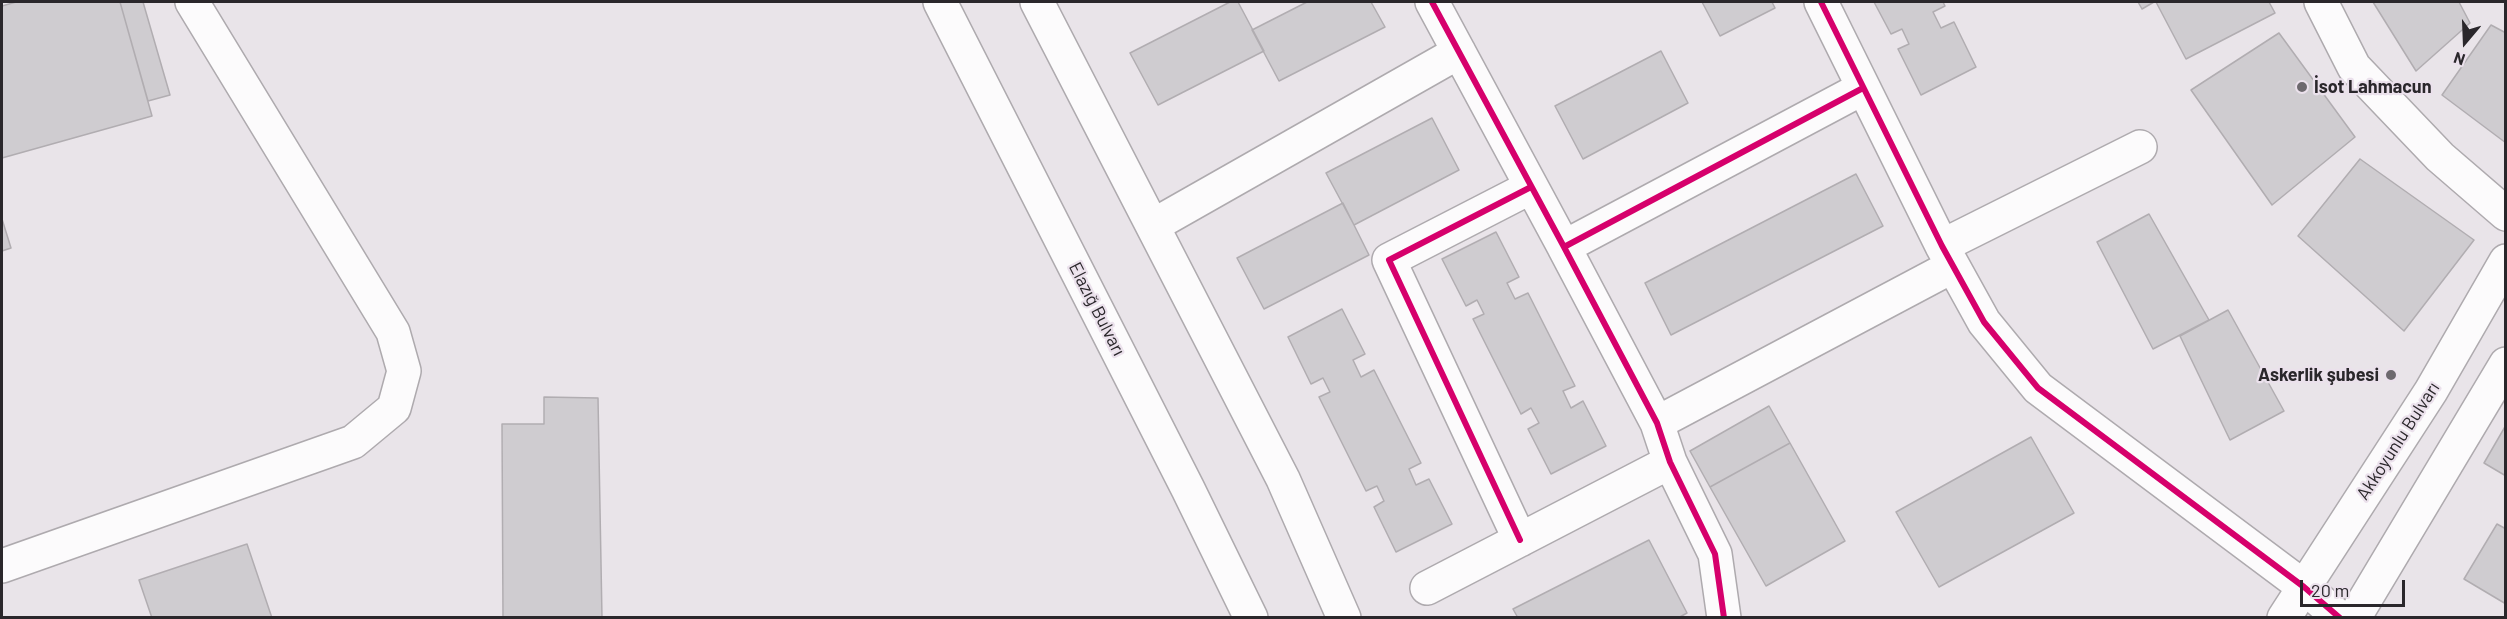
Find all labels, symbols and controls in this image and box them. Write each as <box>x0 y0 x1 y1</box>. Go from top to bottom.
north arrow <box>2435 12 2495 72</box>
text: N <box>2451 49 2467 70</box>
place label: İsot Lahmacun <box>2314 76 2431 98</box>
marker: İsot Lahmacun <box>2295 80 2309 94</box>
street label: Elazığ Bulvarı <box>1064 259 1130 359</box>
place label: Askerlik şubesi <box>2258 364 2379 386</box>
marker: Askerlik şubesi <box>2384 368 2398 382</box>
street label: Akkoyunlu Bulvarı <box>2352 378 2444 504</box>
scale bar <box>2303 568 2408 606</box>
text: 20 m <box>2311 579 2349 601</box>

